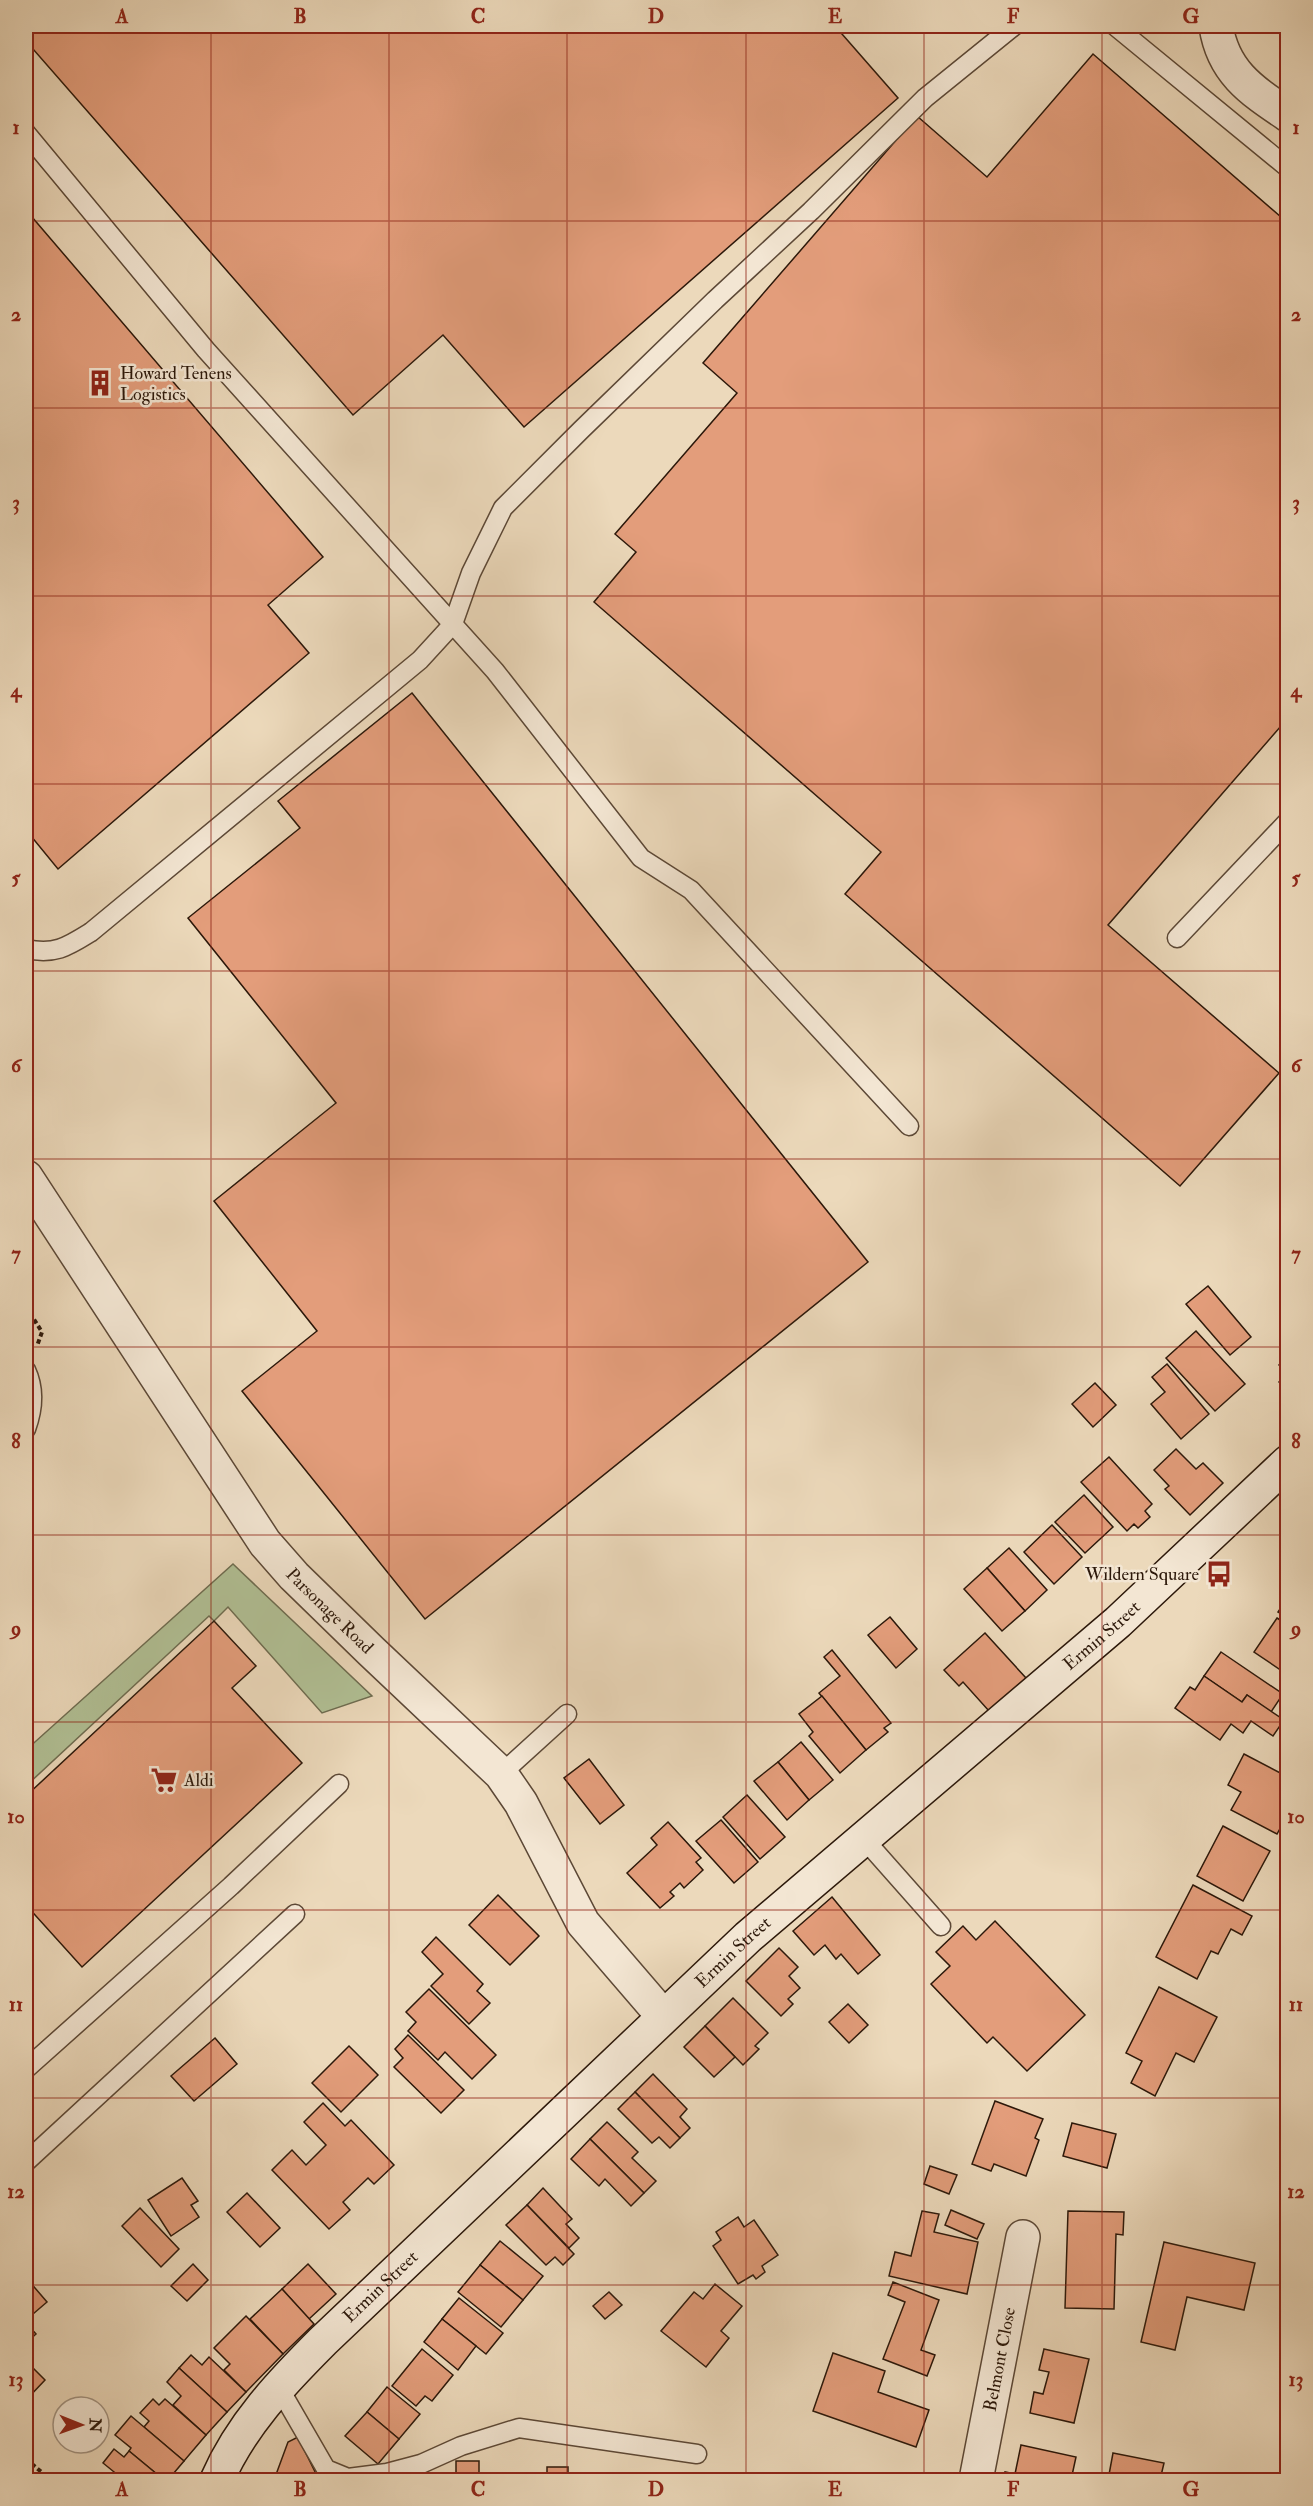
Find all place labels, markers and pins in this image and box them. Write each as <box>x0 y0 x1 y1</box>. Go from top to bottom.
place label: Howard Tenens Logistics <box>120 362 232 406</box>
building icon: Howard Tenens Logistics <box>85 368 115 398</box>
bus stop icon: Wildern Square <box>1204 1559 1234 1589</box>
place label: Wildern Square <box>1084 1563 1199 1586</box>
supermarket icon: Aldi <box>149 1765 179 1795</box>
place label: Aldi <box>183 1769 214 1792</box>

